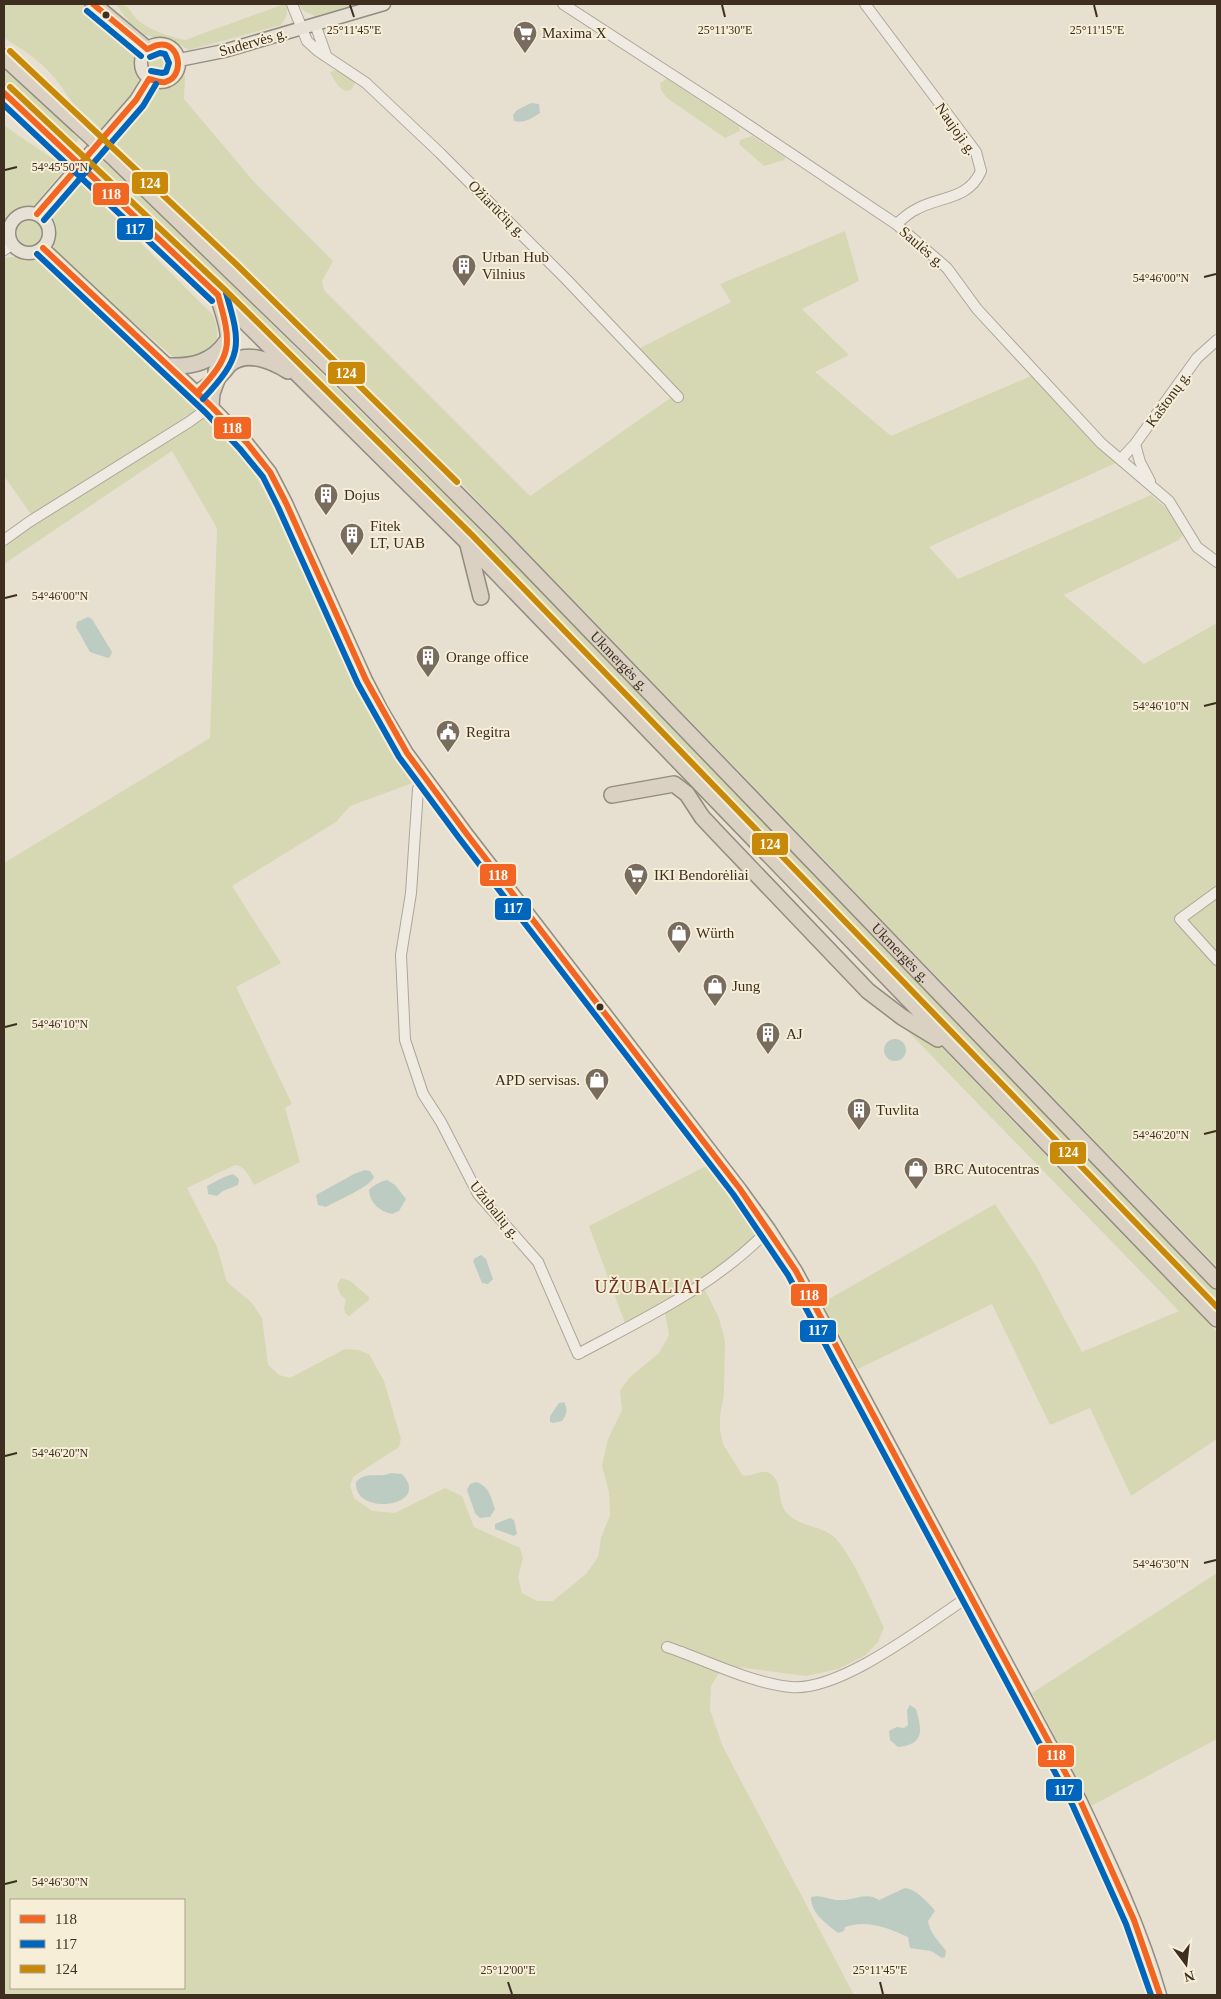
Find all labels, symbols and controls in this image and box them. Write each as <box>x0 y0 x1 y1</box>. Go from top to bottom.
unlabelled marker <box>101 10 111 20</box>
supermarket icon: Maxima X <box>512 20 538 54</box>
text: 25°11'45"E <box>327 23 381 37</box>
text: 25°11'30"E <box>698 23 752 37</box>
text: 25°11'15"E <box>1070 23 1124 37</box>
street label: Sudervės g. <box>217 25 289 59</box>
place label: Maxima X <box>542 25 607 41</box>
street label: Naujoji g. <box>932 100 980 158</box>
text: 54°45'50"N <box>32 160 89 174</box>
line badge: 124 <box>131 171 169 195</box>
text: 124 <box>140 176 161 191</box>
street label: Ožiarūčių g. <box>465 177 529 241</box>
line badge: 118 <box>92 182 130 206</box>
text: 118 <box>101 187 121 202</box>
line badge: 117 <box>116 217 154 241</box>
text: 117 <box>125 222 145 237</box>
street label: Saulės g. <box>896 223 948 271</box>
place label: Urban Hub Vilnius <box>482 249 549 282</box>
building icon: Urban Hub Vilnius <box>451 253 477 287</box>
text: 54°46'00"N <box>1133 271 1190 285</box>
line badge: 124 <box>327 361 366 385</box>
text: 124 <box>336 366 357 381</box>
street label: Kaštonų g. <box>1142 368 1194 430</box>
line badge: 118 <box>213 416 252 440</box>
text: 118 <box>222 421 242 436</box>
building icon: Dojus <box>313 482 339 516</box>
place label: Dojus <box>344 487 380 503</box>
place label: Fitek LT, UAB <box>370 518 425 551</box>
building icon: Fitek LT, UAB <box>339 522 365 556</box>
text: 54°46'00"N <box>32 589 89 603</box>
street label: Ukmergės g. <box>587 628 652 694</box>
building icon: Orange office <box>415 644 441 678</box>
place label: Orange office <box>446 649 529 665</box>
text: 54°46'10"N <box>1133 699 1190 713</box>
public building icon: Regitra <box>435 719 461 753</box>
place label: Regitra <box>466 724 510 740</box>
line badge: 124 <box>751 832 789 856</box>
text: 124 <box>760 837 781 852</box>
supermarket icon: IKI Bendorėliai <box>623 862 649 896</box>
line badge: 118 <box>479 863 517 887</box>
place label: IKI Bendorėliai <box>654 867 749 883</box>
text: 118 <box>488 868 508 883</box>
line badge: 117 <box>494 897 532 921</box>
text: 117 <box>503 901 523 916</box>
shop icon: Würth <box>666 920 692 954</box>
street label: Ukmergės g. <box>868 920 933 986</box>
place label: Würth <box>696 925 735 941</box>
shop icon: Jung <box>702 973 728 1007</box>
place label: Jung <box>732 978 761 994</box>
unlabelled marker <box>595 1002 605 1012</box>
text: 54°46'10"N <box>32 1017 89 1031</box>
building icon: AJ <box>755 1021 781 1055</box>
place label: AJ <box>786 1026 803 1042</box>
shop icon: APD servisas. <box>584 1067 610 1101</box>
place label: APD servisas. <box>495 1072 580 1088</box>
building icon: Tuvlita <box>846 1097 872 1131</box>
place label: Tuvlita <box>876 1102 919 1118</box>
text: 54°46'20"N <box>1133 1128 1190 1142</box>
line badge: 124 <box>1049 1141 1087 1165</box>
text: 124 <box>1058 1145 1079 1160</box>
shop icon: BRC Autocentras <box>903 1156 929 1190</box>
place label: BRC Autocentras <box>934 1161 1040 1177</box>
street label: Užubalių g. <box>467 1178 523 1242</box>
district label: UŽUBALIAI <box>595 1276 701 1297</box>
line badge: 118 <box>790 1283 828 1307</box>
text: 118 <box>799 1288 819 1303</box>
line badge: 117 <box>799 1319 837 1343</box>
text: 117 <box>808 1323 828 1338</box>
text: 54°46'20"N <box>32 1446 89 1460</box>
text: 54°46'30"N <box>1133 1557 1190 1571</box>
line badge: 118 <box>1037 1744 1075 1768</box>
text: 118 <box>1046 1748 1066 1763</box>
line badge: 117 <box>1045 1778 1083 1802</box>
text: 117 <box>1054 1783 1074 1798</box>
text: 54°46'30"N <box>32 1875 89 1889</box>
legend <box>10 1899 185 1989</box>
text: 118 <box>55 1911 77 1927</box>
text: 117 <box>55 1936 77 1952</box>
north arrow <box>1161 1939 1211 1989</box>
text: 124 <box>55 1961 78 1977</box>
text: 25°12'00"E <box>480 1963 536 1977</box>
text: 25°11'45"E <box>853 1963 907 1977</box>
text: N <box>1182 1968 1196 1985</box>

